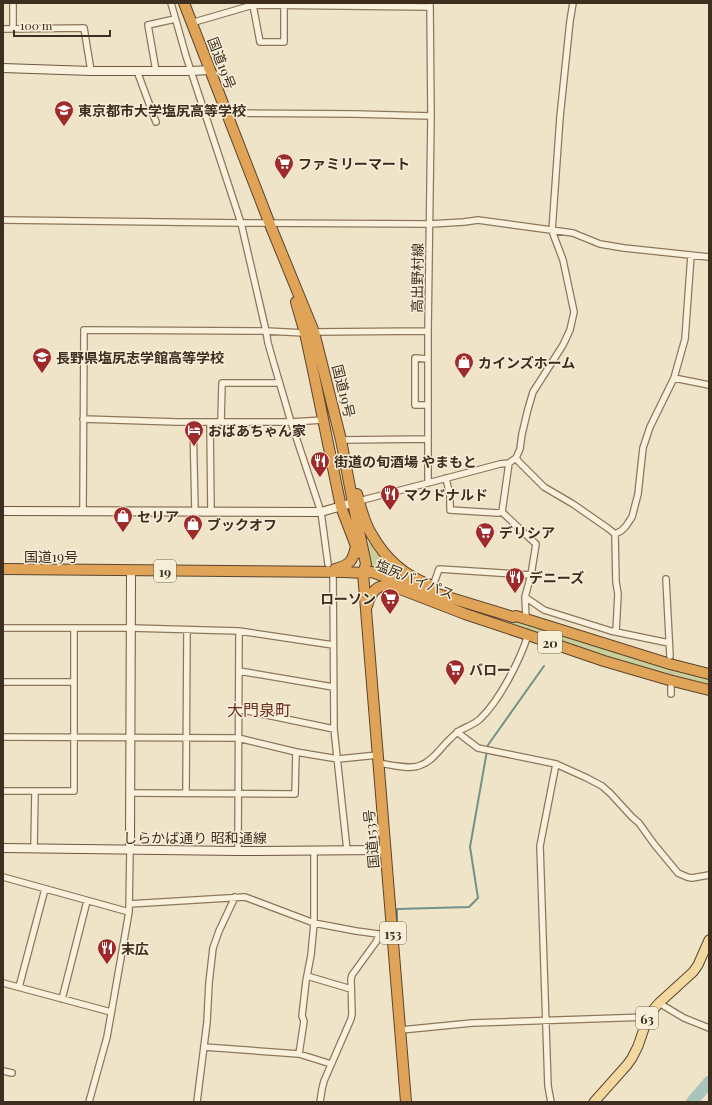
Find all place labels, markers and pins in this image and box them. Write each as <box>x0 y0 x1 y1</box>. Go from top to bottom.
school or university icon: 東京都市大学塩尻高等学校 <box>53 99 75 127</box>
place label: 東京都市大学塩尻高等学校 <box>78 101 246 120</box>
supermarket icon: ファミリーマート <box>273 152 295 180</box>
place label: ファミリーマート <box>298 154 410 173</box>
school or university icon: 長野県塩尻志学館高等学校 <box>31 346 53 374</box>
place label: 長野県塩尻志学館高等学校 <box>56 348 224 367</box>
shop icon: カインズホーム <box>453 351 475 379</box>
place label: カインズホーム <box>478 353 575 372</box>
hotel icon: おばあちゃん家 <box>183 419 205 447</box>
place label: おばあちゃん家 <box>208 421 306 440</box>
restaurant icon: 街道の旬酒場 やまもと <box>309 450 331 478</box>
place label: 街道の旬酒場 やまもと <box>334 452 477 471</box>
restaurant icon: マクドナルド <box>379 483 401 511</box>
place label: マクドナルド <box>404 485 488 504</box>
shop icon: セリア <box>112 505 134 533</box>
place label: セリア <box>137 507 179 526</box>
shop icon: ブックオフ <box>182 513 204 541</box>
place label: ブックオフ <box>207 515 277 534</box>
supermarket icon: デリシア <box>474 521 496 549</box>
place label: デリシア <box>499 523 555 542</box>
restaurant icon: デニーズ <box>504 566 526 594</box>
place label: デニーズ <box>529 568 584 587</box>
supermarket icon: ローソン <box>379 587 401 615</box>
place label: ローソン <box>320 589 376 608</box>
supermarket icon: バロー <box>444 658 466 686</box>
place label: バロー <box>469 660 511 679</box>
restaurant icon: 末広 <box>96 937 118 965</box>
place label: 末広 <box>121 939 149 958</box>

